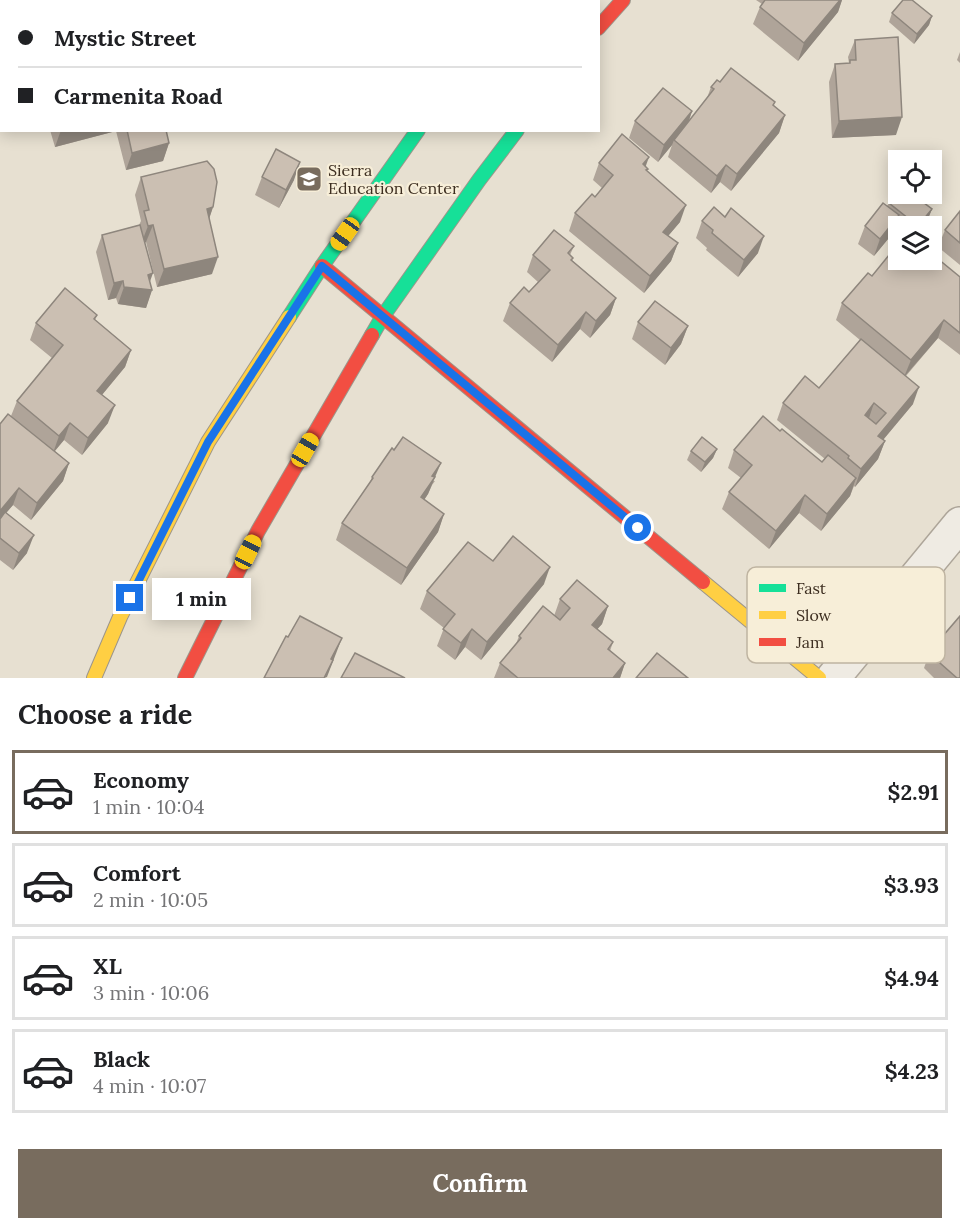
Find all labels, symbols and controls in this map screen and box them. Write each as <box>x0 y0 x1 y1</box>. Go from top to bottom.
text: Mystic Street <box>54 24 196 52</box>
text: Carmenita Road <box>54 82 223 110</box>
map controls <box>888 150 942 270</box>
button: locate <box>888 150 942 204</box>
place label: Sierra Education Center <box>328 160 459 198</box>
school or university icon: Sierra Education Center <box>294 164 324 194</box>
car <box>327 214 363 254</box>
button: layers <box>888 216 942 270</box>
car <box>288 430 322 470</box>
route start <box>624 514 651 541</box>
car <box>232 532 264 572</box>
legend <box>747 567 945 663</box>
callout: 1 min <box>151 577 250 619</box>
text: Fast <box>796 578 827 598</box>
route end <box>116 584 143 611</box>
text: 1 min <box>176 586 227 611</box>
text: Slow <box>796 605 832 625</box>
text: Jam <box>795 632 824 652</box>
text: Choose a ride <box>18 697 192 731</box>
icon: car <box>21 765 75 819</box>
text: Economy <box>93 766 189 794</box>
text: $2.91 <box>888 778 939 806</box>
text: 1 min · 10:04 <box>93 794 205 819</box>
icon: car <box>21 858 75 912</box>
text: Comfort <box>93 859 181 887</box>
text: $3.93 <box>884 871 939 899</box>
text: 2 min · 10:05 <box>93 887 208 912</box>
icon: car <box>21 951 75 1005</box>
text: XL <box>93 952 122 980</box>
text: $4.94 <box>884 964 939 992</box>
text: 3 min · 10:06 <box>93 980 209 1005</box>
icon: car <box>21 1044 75 1098</box>
text: Black <box>93 1045 150 1073</box>
text: $4.23 <box>885 1057 939 1085</box>
text: 4 min · 10:07 <box>93 1073 206 1098</box>
button: Confirm <box>18 1149 942 1218</box>

